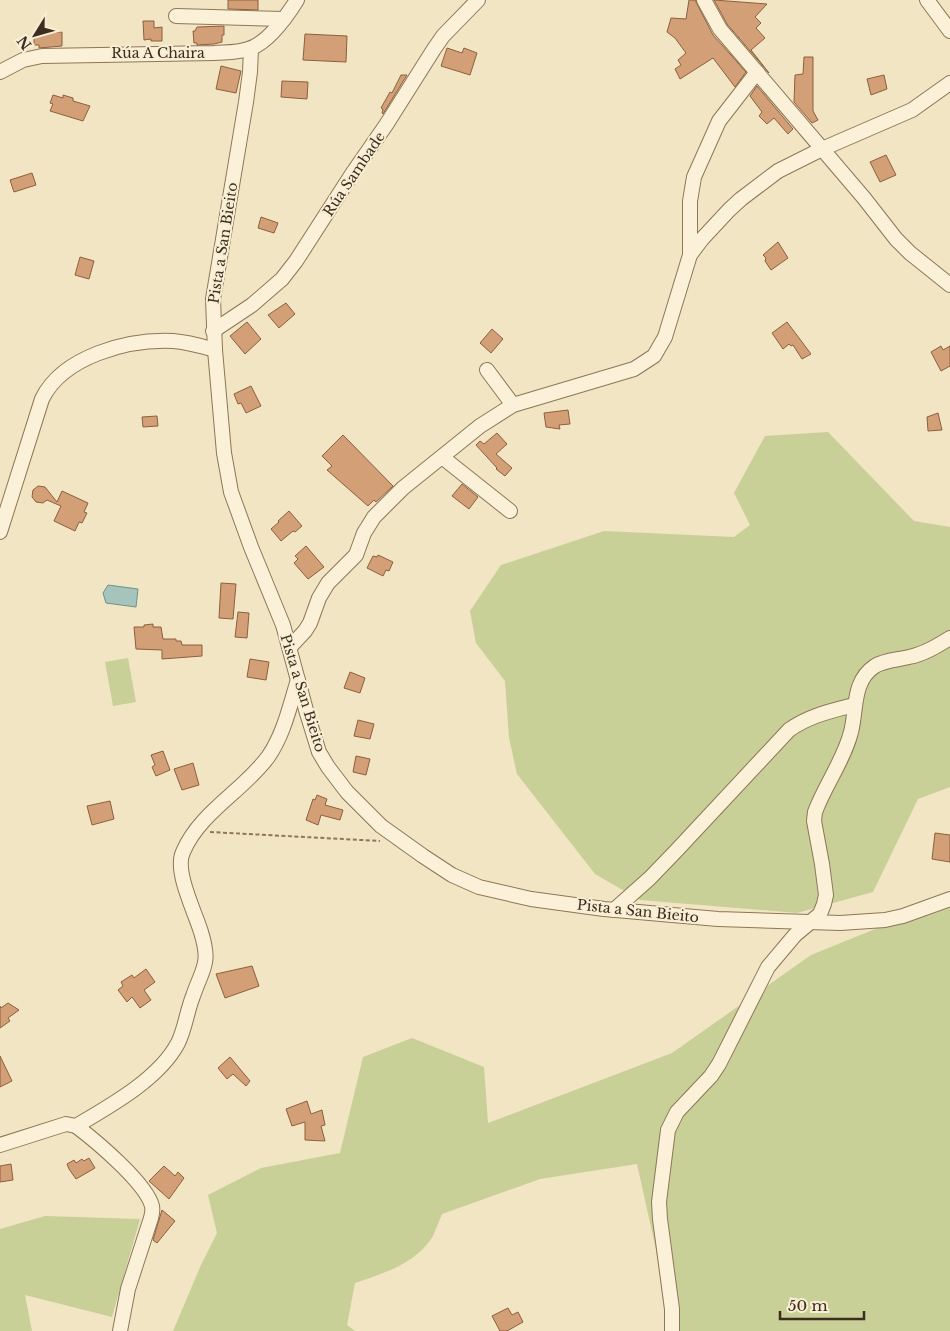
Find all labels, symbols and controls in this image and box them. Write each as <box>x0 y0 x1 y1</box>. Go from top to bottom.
north arrow <box>10 10 60 60</box>
text: N <box>13 32 36 53</box>
street label: Rúa A Chaira <box>111 44 205 62</box>
street label: Rúa Sambade <box>319 128 389 220</box>
street label: Pista a San Bieito <box>205 181 241 305</box>
street label: Pista a San Bieito <box>276 632 330 754</box>
street label: Pista a San Bieito <box>576 896 700 926</box>
scale bar <box>780 1288 864 1320</box>
text: 50 m <box>788 1296 828 1315</box>

